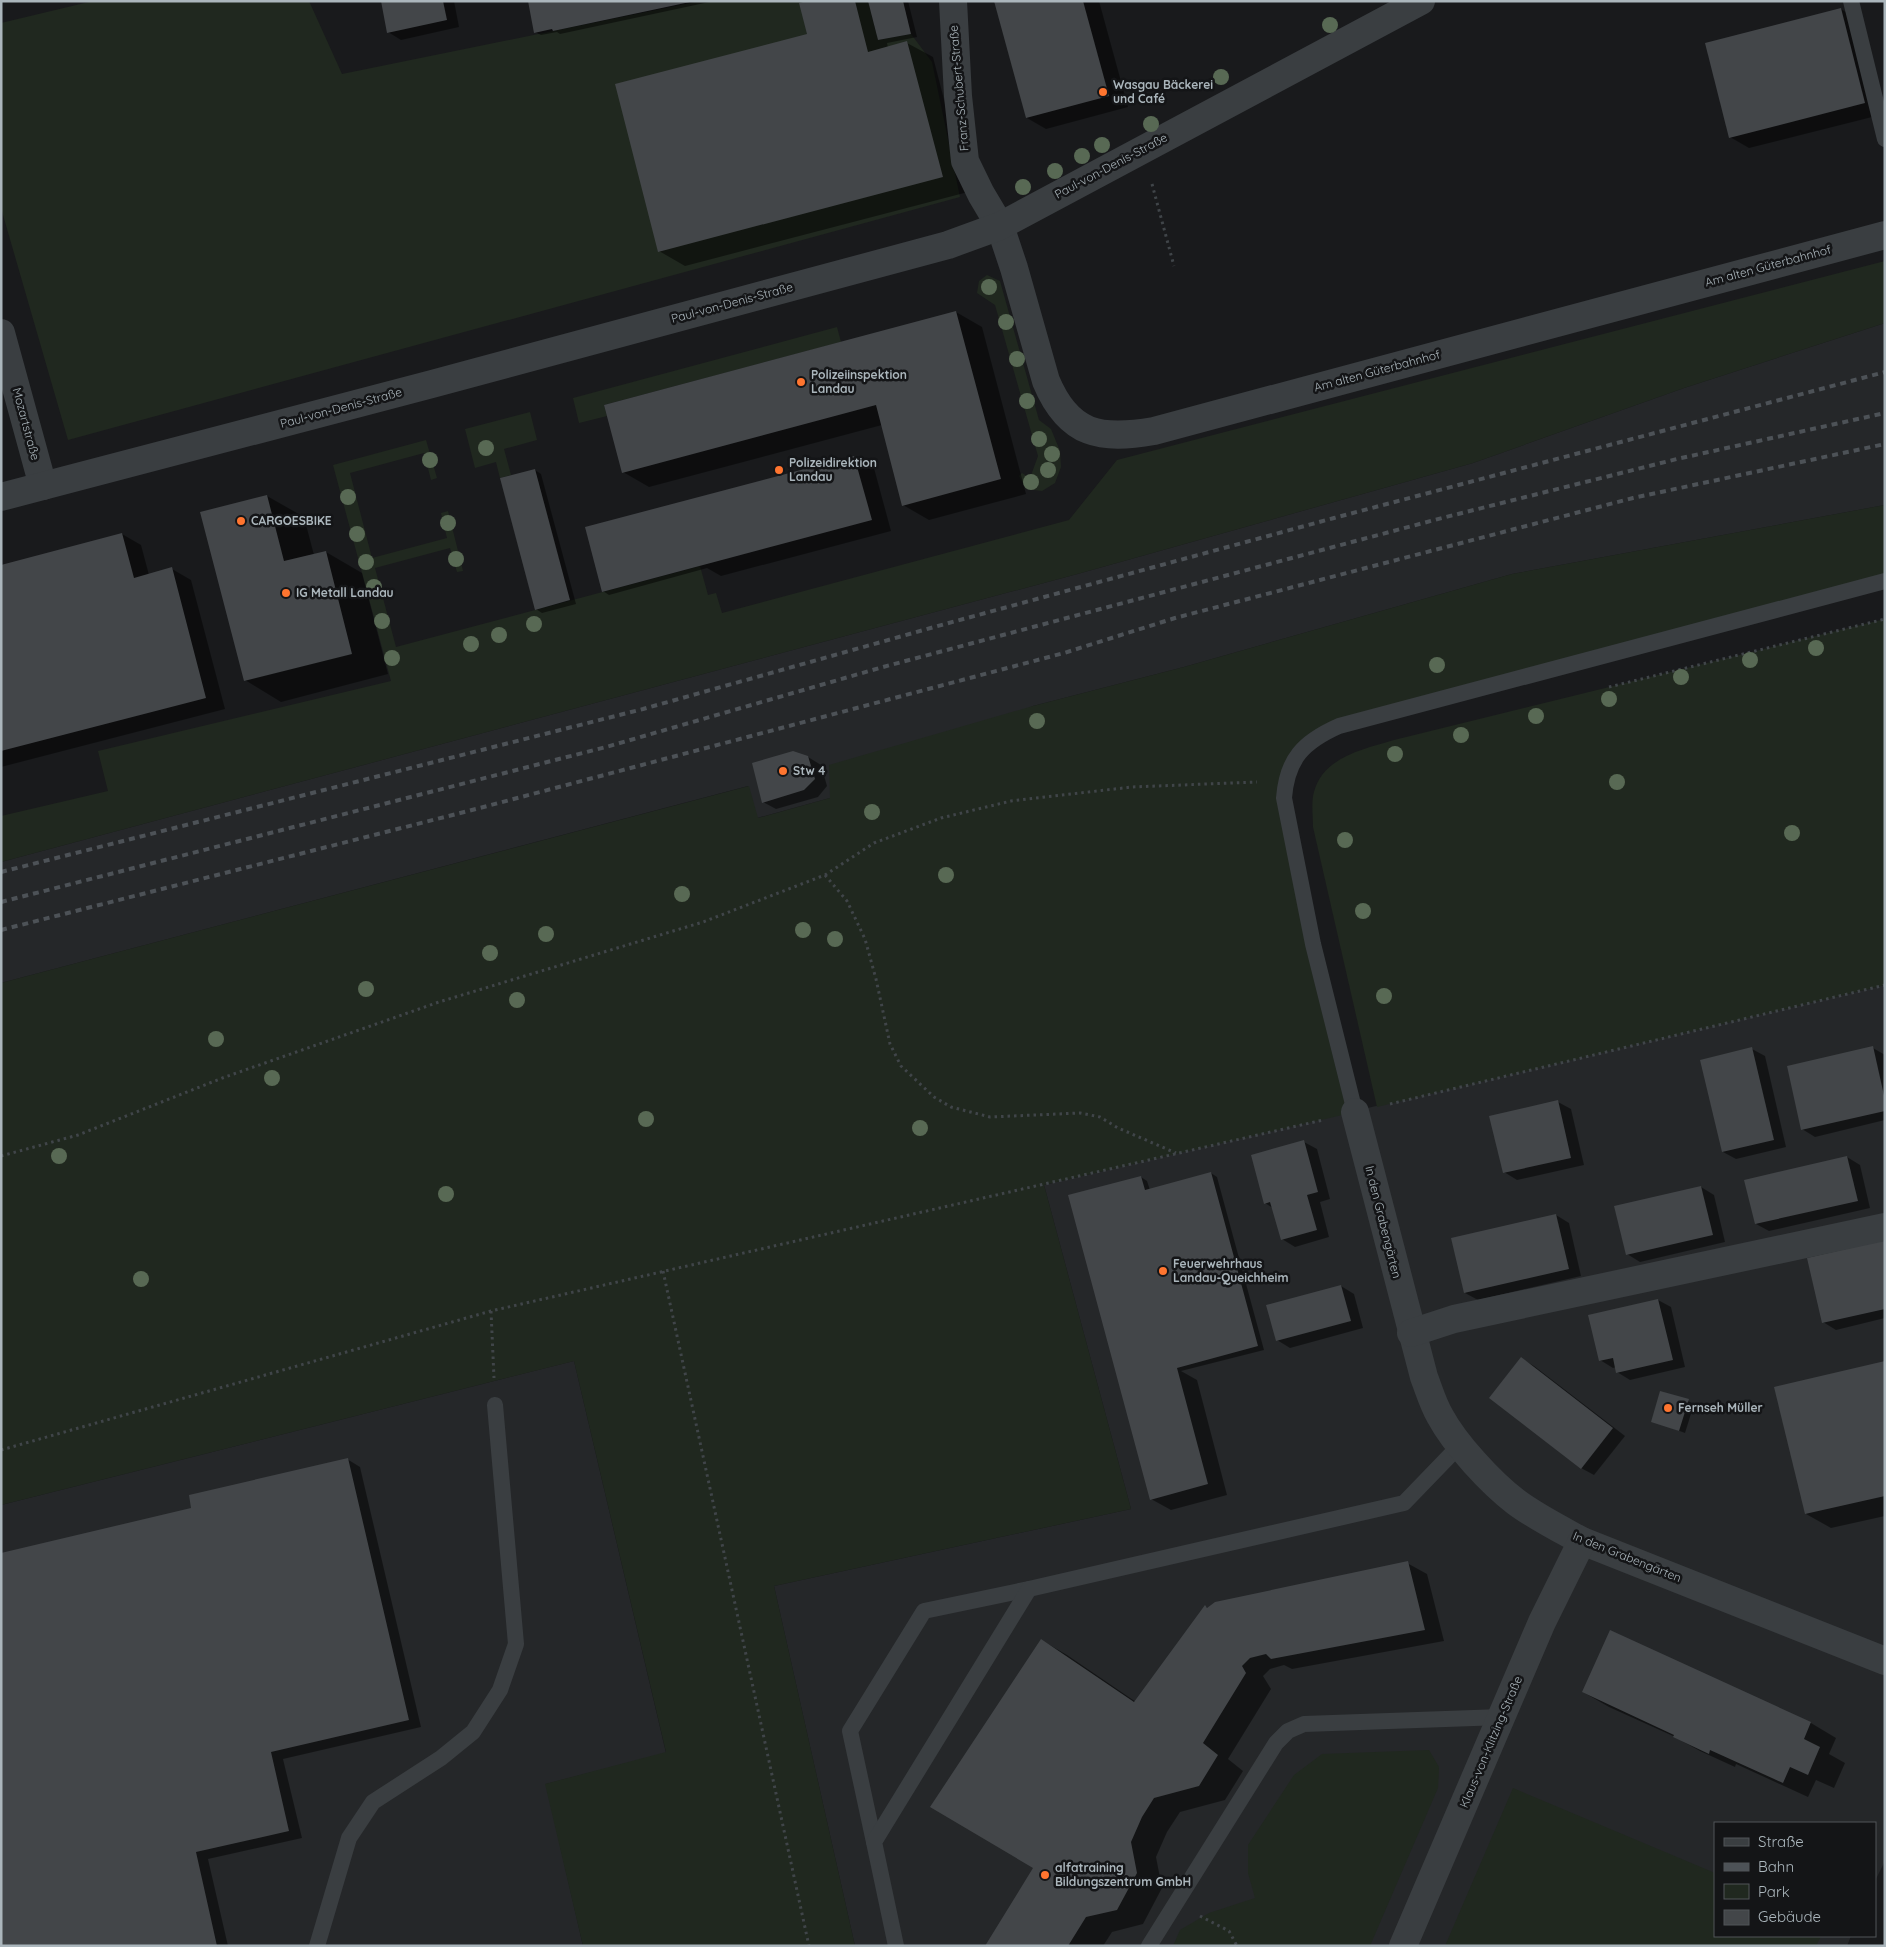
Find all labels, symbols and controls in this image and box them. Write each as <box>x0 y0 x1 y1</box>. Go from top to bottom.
street label: Franz-Schubert-Straße <box>946 24 971 152</box>
place label: Wasgau Bäckerei und Café <box>1113 77 1213 106</box>
marker: Wasgau Bäckerei und Café <box>1097 86 1109 98</box>
street label: Paul-von-Denis-Straße <box>1052 129 1170 202</box>
street label: Am alten Güterbahnhof <box>1703 241 1833 290</box>
street label: Paul-von-Denis-Straße <box>669 279 795 326</box>
street label: Am alten Güterbahnhof <box>1312 346 1442 395</box>
place label: Polizeiinspektion Landau <box>811 367 907 396</box>
marker: Polizeiinspektion Landau <box>795 376 807 388</box>
street label: Paul-von-Denis-Straße <box>278 384 404 431</box>
street label: Mozartstraße <box>10 386 43 462</box>
place label: Polizeidirektion Landau <box>789 455 877 484</box>
marker: Polizeidirektion Landau <box>773 464 785 476</box>
place label: CARGOESBIKE <box>251 513 332 528</box>
marker: CARGOESBIKE <box>235 515 247 527</box>
place label: IG Metall Landau <box>296 585 394 600</box>
marker: IG Metall Landau <box>280 587 292 599</box>
place label: Stw 4 <box>793 763 825 778</box>
marker: Stw 4 <box>777 765 789 777</box>
street label: In den Grabengärten <box>1362 1164 1405 1280</box>
place label: Feuerwehrhaus Landau-Queichheim <box>1173 1256 1288 1285</box>
marker: Feuerwehrhaus Landau-Queichheim <box>1157 1265 1169 1277</box>
place label: Fernseh Müller <box>1678 1400 1763 1415</box>
marker: Fernseh Müller <box>1662 1402 1674 1414</box>
street label: In den Grabengärten <box>1571 1528 1684 1585</box>
street label: Klaus-von-Klitzing-Straße <box>1456 1673 1525 1810</box>
legend <box>1714 1822 1876 1937</box>
text: Straße <box>1758 1832 1804 1851</box>
text: Bahn <box>1758 1857 1794 1876</box>
place label: alfatraining Bildungszentrum GmbH <box>1055 1860 1191 1889</box>
marker: alfatraining Bildungszentrum GmbH <box>1039 1869 1051 1881</box>
text: Park <box>1758 1882 1790 1901</box>
text: Gebäude <box>1758 1907 1821 1926</box>

